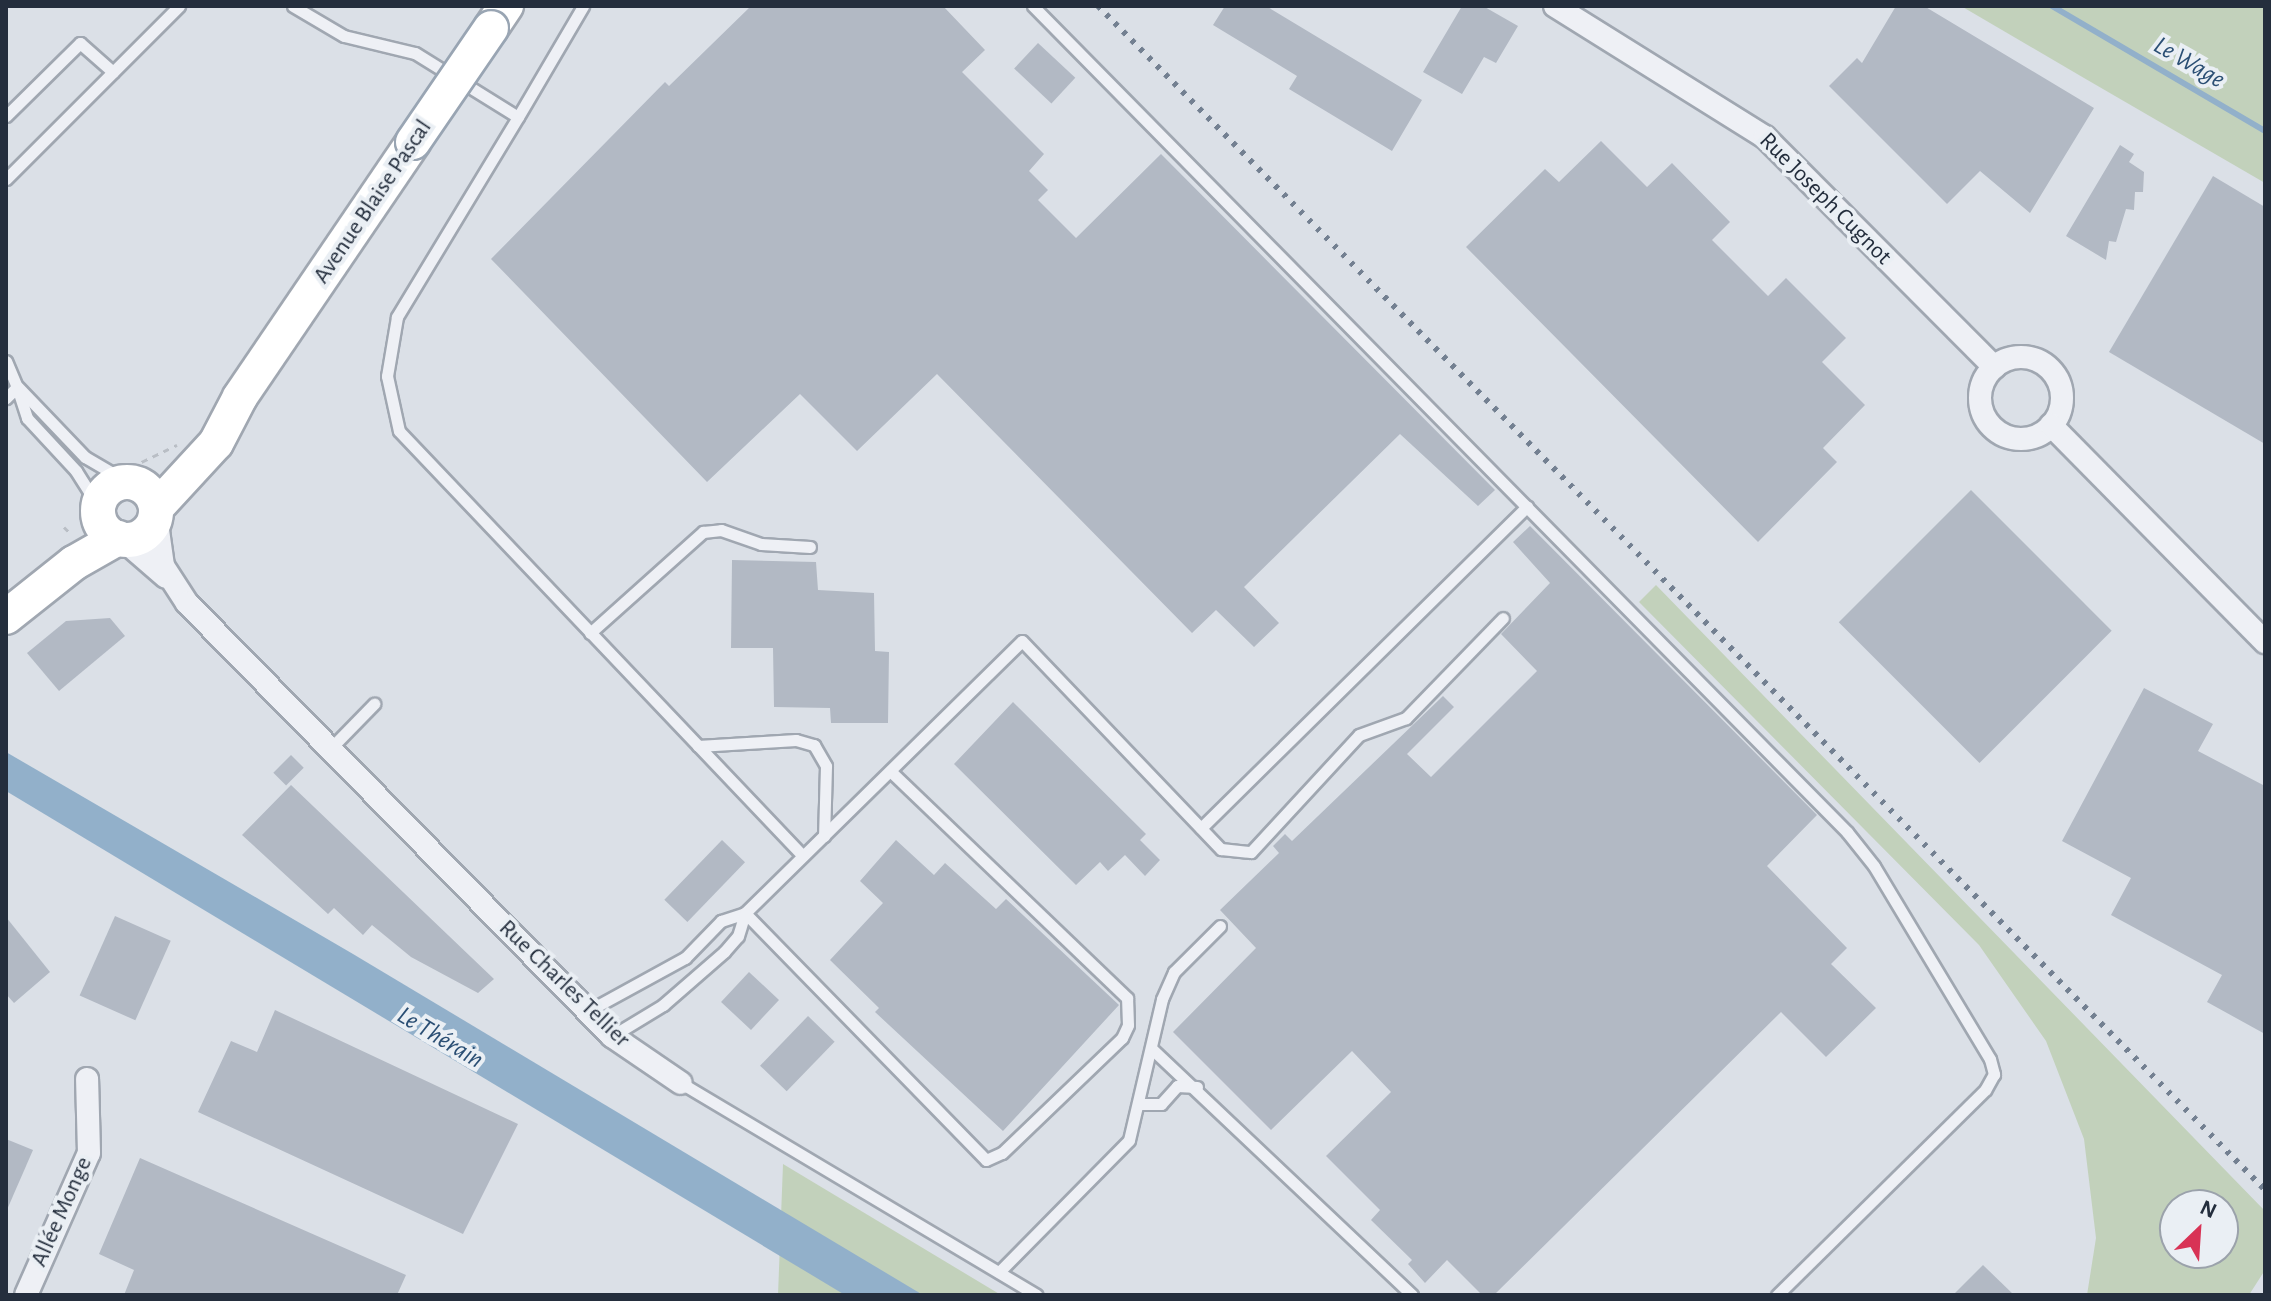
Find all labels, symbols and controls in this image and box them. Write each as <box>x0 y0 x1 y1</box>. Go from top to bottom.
water label: Le Wage <box>2148 30 2230 96</box>
street label: Avenue Blaise Pascal <box>308 115 438 289</box>
street label: Rue Joseph Cugnot <box>1753 127 1897 271</box>
street label: Rue Charles Tellier <box>492 914 636 1054</box>
water label: Le Thérain <box>391 1000 489 1076</box>
street label: Allée Monge <box>25 1153 99 1271</box>
north arrow <box>2159 1189 2239 1269</box>
text: N <box>2197 1196 2220 1222</box>

